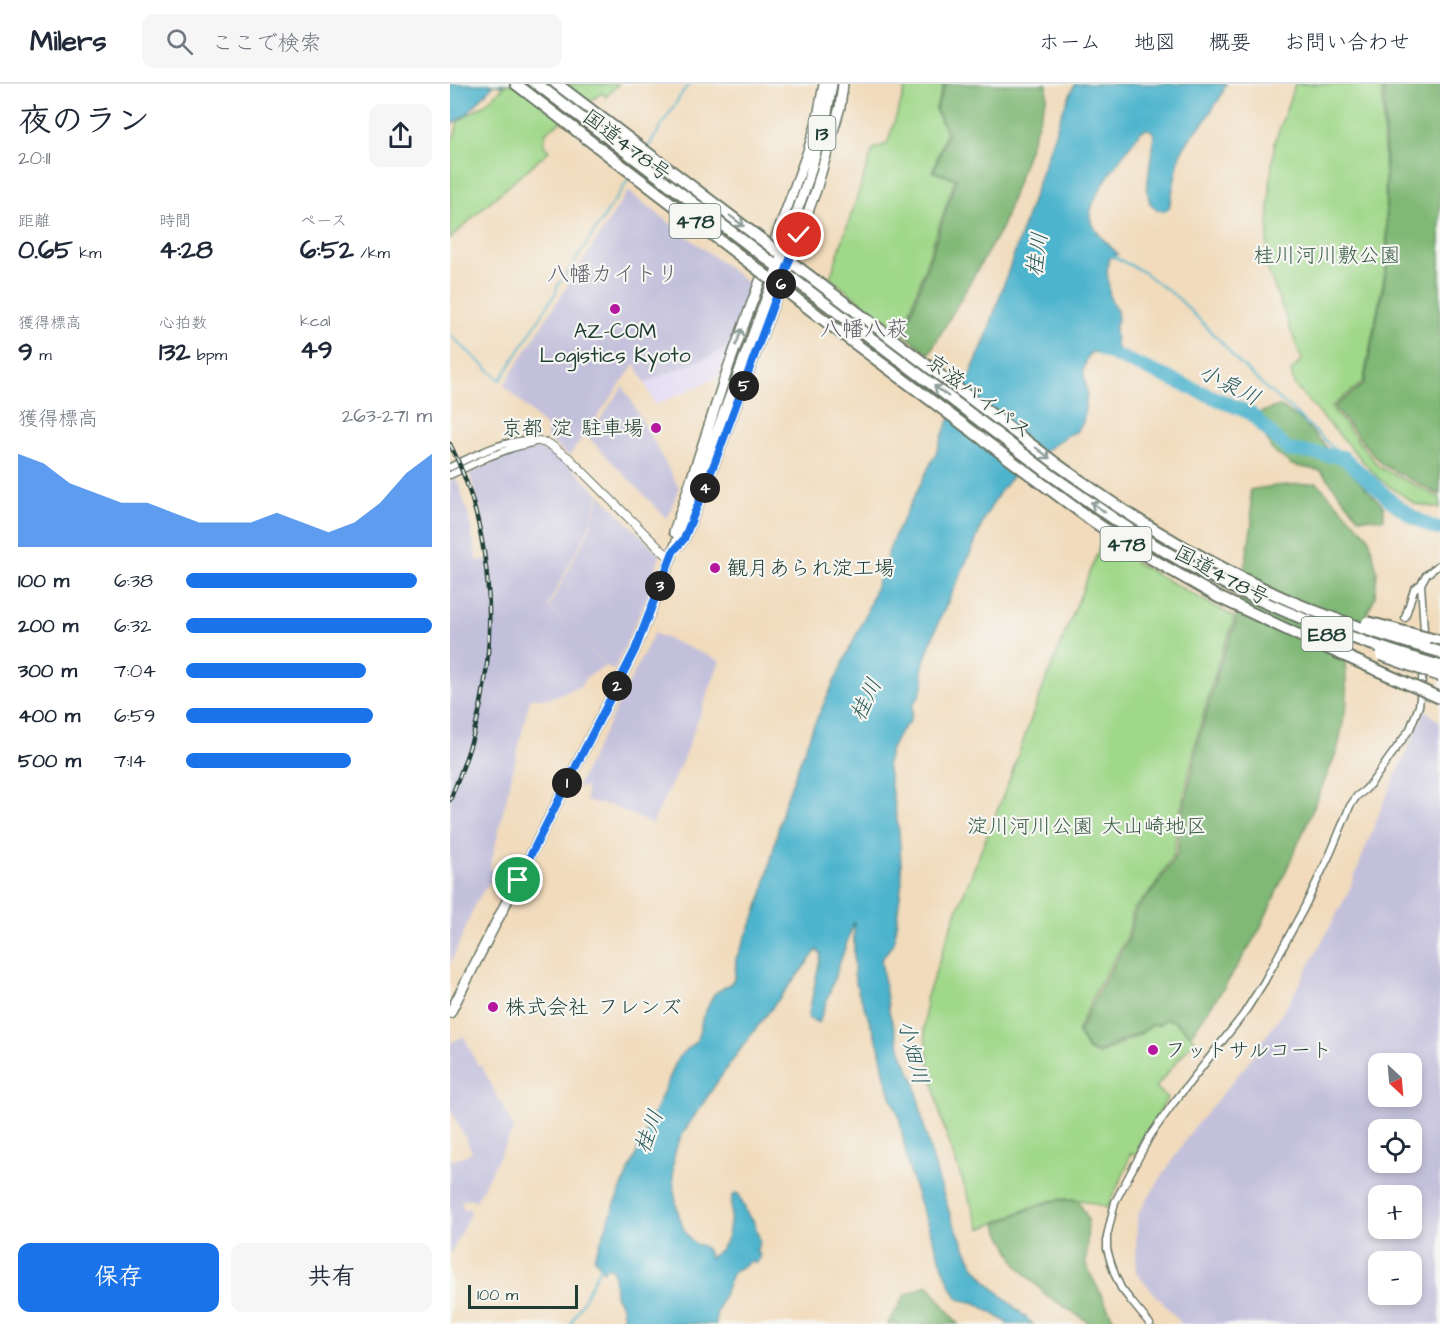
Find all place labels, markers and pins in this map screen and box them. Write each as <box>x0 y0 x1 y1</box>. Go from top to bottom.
pin <box>773 209 824 260</box>
pin: 6 <box>766 269 796 299</box>
marker: AZ-COM Logistics Kyoto <box>608 302 622 316</box>
place label: AZ-COM Logistics Kyoto <box>539 317 691 372</box>
pin: 5 <box>729 371 759 401</box>
place label: 京都 淀 駐車場 <box>501 414 644 443</box>
marker: 京都 淀 駐車場 <box>649 421 663 435</box>
pin: 4 <box>690 473 720 503</box>
place label: 観月あられ淀工場 <box>727 554 895 583</box>
marker: 観月あられ淀工場 <box>708 561 722 575</box>
pin: 3 <box>645 571 675 601</box>
pin: 2 <box>602 671 632 701</box>
pin: 1 <box>552 768 582 798</box>
pin <box>492 854 543 905</box>
place label: 株式会社 フレンズ <box>505 993 681 1022</box>
marker: 株式会社 フレンズ <box>486 1000 500 1014</box>
place label: フットサルコート <box>1165 1036 1332 1065</box>
marker: フットサルコート <box>1146 1043 1160 1057</box>

